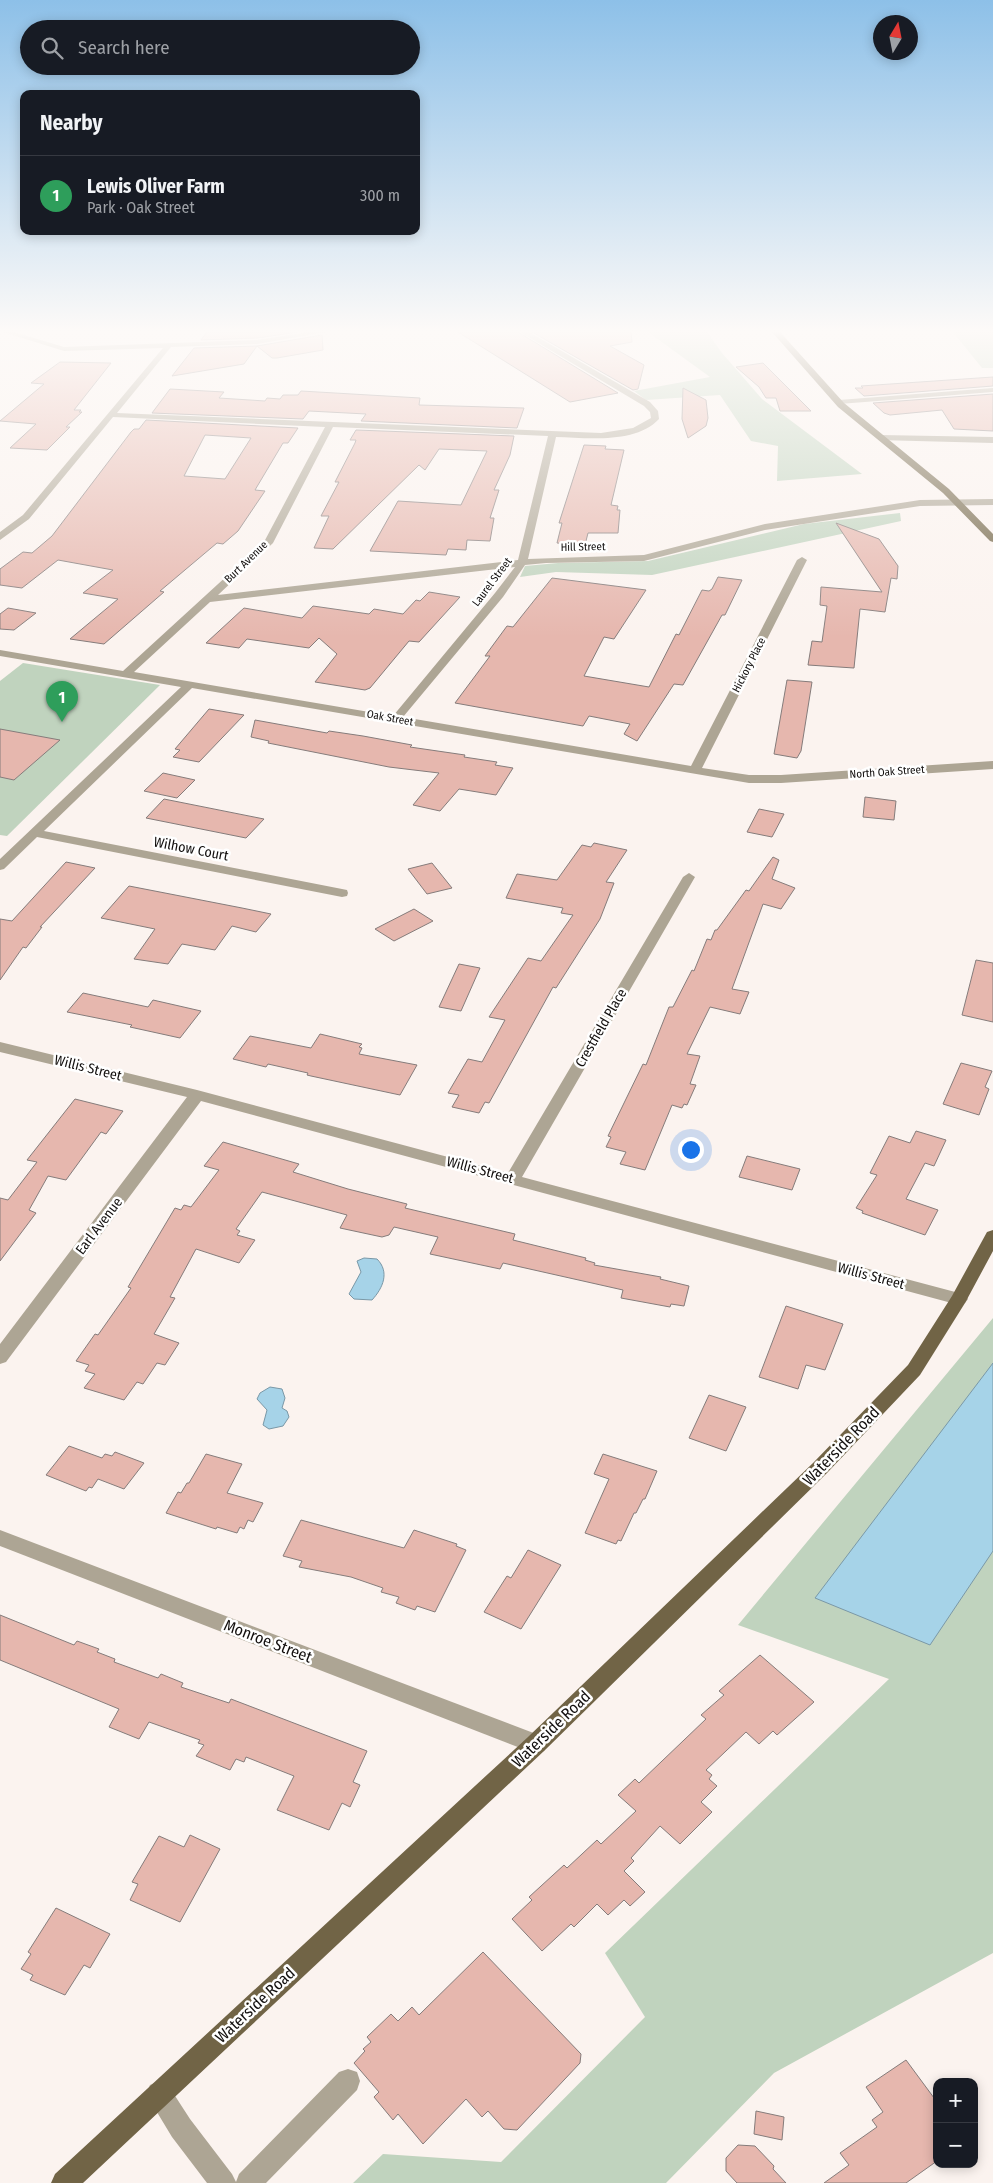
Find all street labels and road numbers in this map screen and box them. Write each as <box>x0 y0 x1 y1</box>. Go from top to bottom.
street label: Burt Avenue <box>222 538 270 586</box>
street label: Hill Street <box>560 540 606 554</box>
street label: Laurel Street <box>470 555 515 609</box>
street label: Hickory Place <box>730 635 768 695</box>
street label: Oak Street <box>366 708 415 729</box>
street label: North Oak Street <box>849 763 925 781</box>
street label: Wilhow Court <box>152 833 230 865</box>
street label: Crestfield Place <box>572 986 630 1070</box>
street label: Willis Street <box>53 1051 124 1085</box>
street label: Willis Street <box>445 1153 516 1187</box>
street label: Earl Avenue <box>72 1194 126 1258</box>
street label: Willis Street <box>836 1259 907 1293</box>
street label: Waterside Road <box>799 1403 883 1489</box>
street label: Monroe Street <box>221 1616 315 1667</box>
street label: Waterside Road <box>508 1687 594 1771</box>
street label: Waterside Road <box>211 1963 299 2047</box>

